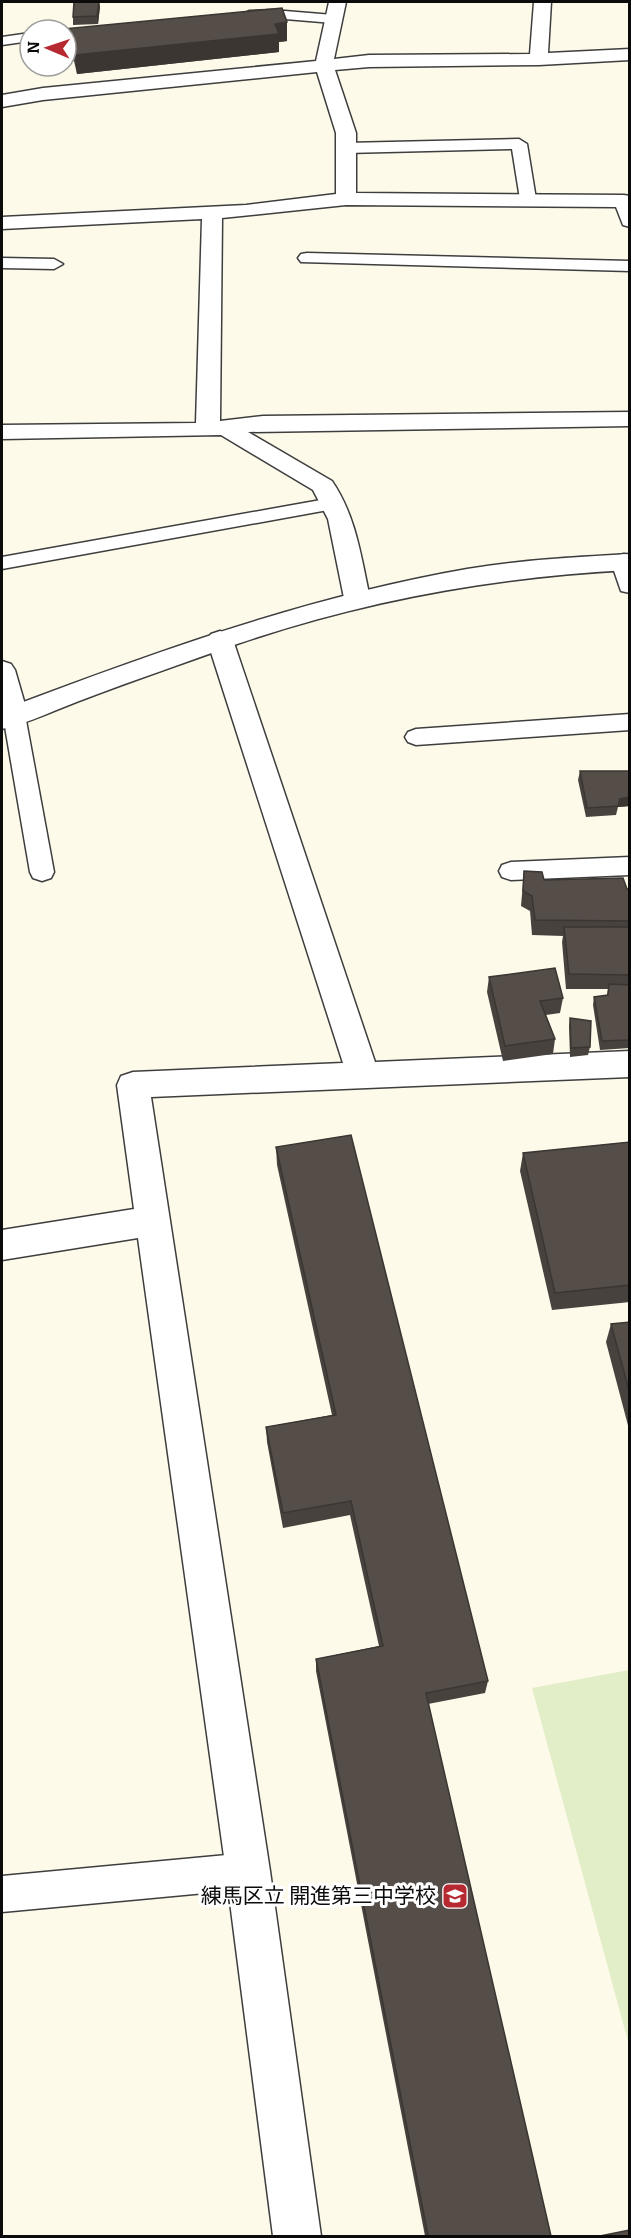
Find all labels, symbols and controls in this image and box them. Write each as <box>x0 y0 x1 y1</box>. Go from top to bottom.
north arrow <box>18 18 78 78</box>
text: N <box>24 41 43 54</box>
school or university icon: 練馬区立 開進第三中学校 <box>440 1881 470 1911</box>
place label: 練馬区立 開進第三中学校 <box>201 1883 436 1909</box>

